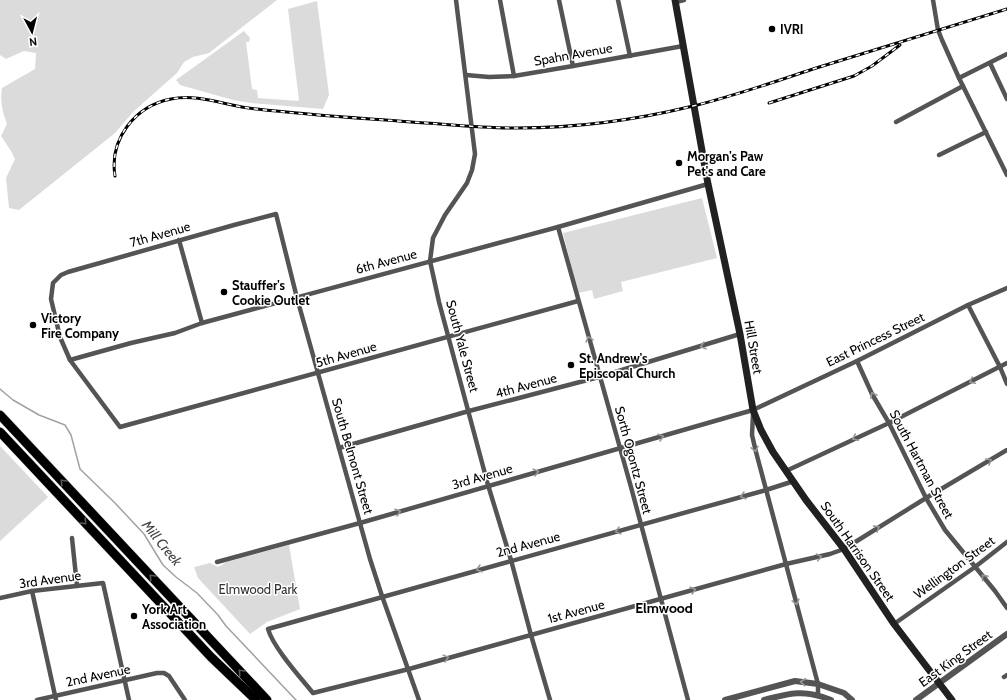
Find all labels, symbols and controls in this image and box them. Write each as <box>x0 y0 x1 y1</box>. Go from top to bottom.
north arrow <box>12 12 52 52</box>
place label: IVRI <box>780 21 804 37</box>
marker: IVRI <box>767 24 777 34</box>
text: N <box>29 35 38 49</box>
street label: Spahn Avenue <box>532 39 614 69</box>
place label: Morgan's Paw Pet's and Care <box>687 148 766 179</box>
marker: Morgan's Paw Pet's and Care <box>674 158 684 168</box>
street label: 7th Avenue <box>128 218 192 250</box>
street label: 6th Avenue <box>354 245 419 277</box>
place label: Stauffer's Cookie Outlet <box>232 277 310 308</box>
marker: Stauffer's Cookie Outlet <box>219 287 229 297</box>
street label: South Yale Street <box>443 298 483 394</box>
street label: East Princess Street <box>823 308 927 370</box>
place label: Victory Fire Company <box>41 310 119 341</box>
street label: Hill Street <box>741 319 767 376</box>
marker: Victory Fire Company <box>28 320 38 330</box>
one-way arrow <box>585 336 594 343</box>
street label: 5th Avenue <box>314 338 379 370</box>
one-way arrow <box>699 341 706 350</box>
place label: St. Andrew's Episcopal Church <box>579 350 675 381</box>
marker: St. Andrew's Episcopal Church <box>566 360 576 370</box>
street label: 4th Avenue <box>493 369 559 401</box>
one-way arrow <box>969 376 976 384</box>
one-way arrow <box>870 392 878 399</box>
street label: South Belmont Street <box>329 396 377 516</box>
street label: Sorth Ogontz Street <box>612 404 656 516</box>
street label: South Hartman Street <box>887 407 958 522</box>
one-way arrow <box>658 433 665 442</box>
one-way arrow <box>852 433 860 441</box>
one-way arrow <box>751 446 759 452</box>
one-way arrow <box>985 459 992 466</box>
street label: 3rd Avenue <box>450 460 514 492</box>
one-way arrow <box>532 468 539 477</box>
one-way arrow <box>60 479 68 487</box>
one-way arrow <box>740 491 747 500</box>
street label: South Harrison Street <box>818 498 899 605</box>
one-way arrow <box>394 508 401 517</box>
water label: Mill Creek <box>137 516 187 570</box>
one-way arrow <box>79 517 87 525</box>
one-way arrow <box>614 526 621 535</box>
one-way arrow <box>873 526 880 533</box>
street label: 2nd Avenue <box>494 528 562 560</box>
street label: Wellington Street <box>910 532 998 602</box>
one-way arrow <box>816 553 822 561</box>
one-way arrow <box>476 564 483 573</box>
street label: 3rd Avenue <box>18 567 82 591</box>
one-way arrow <box>149 574 157 582</box>
one-way arrow <box>981 575 988 582</box>
park label: Elmwood Park <box>219 581 298 597</box>
one-way arrow <box>689 586 696 595</box>
street label: 1st Avenue <box>546 596 606 626</box>
one-way arrow <box>791 598 800 605</box>
district label: Elmwood <box>635 599 693 617</box>
place label: York Art Association <box>141 601 206 632</box>
marker: York Art Association <box>129 611 139 621</box>
street label: East King Street <box>915 626 995 690</box>
one-way arrow <box>443 654 450 663</box>
street label: 2nd Avenue <box>64 660 132 690</box>
one-way arrow <box>239 669 246 676</box>
one-way arrow <box>800 678 806 687</box>

